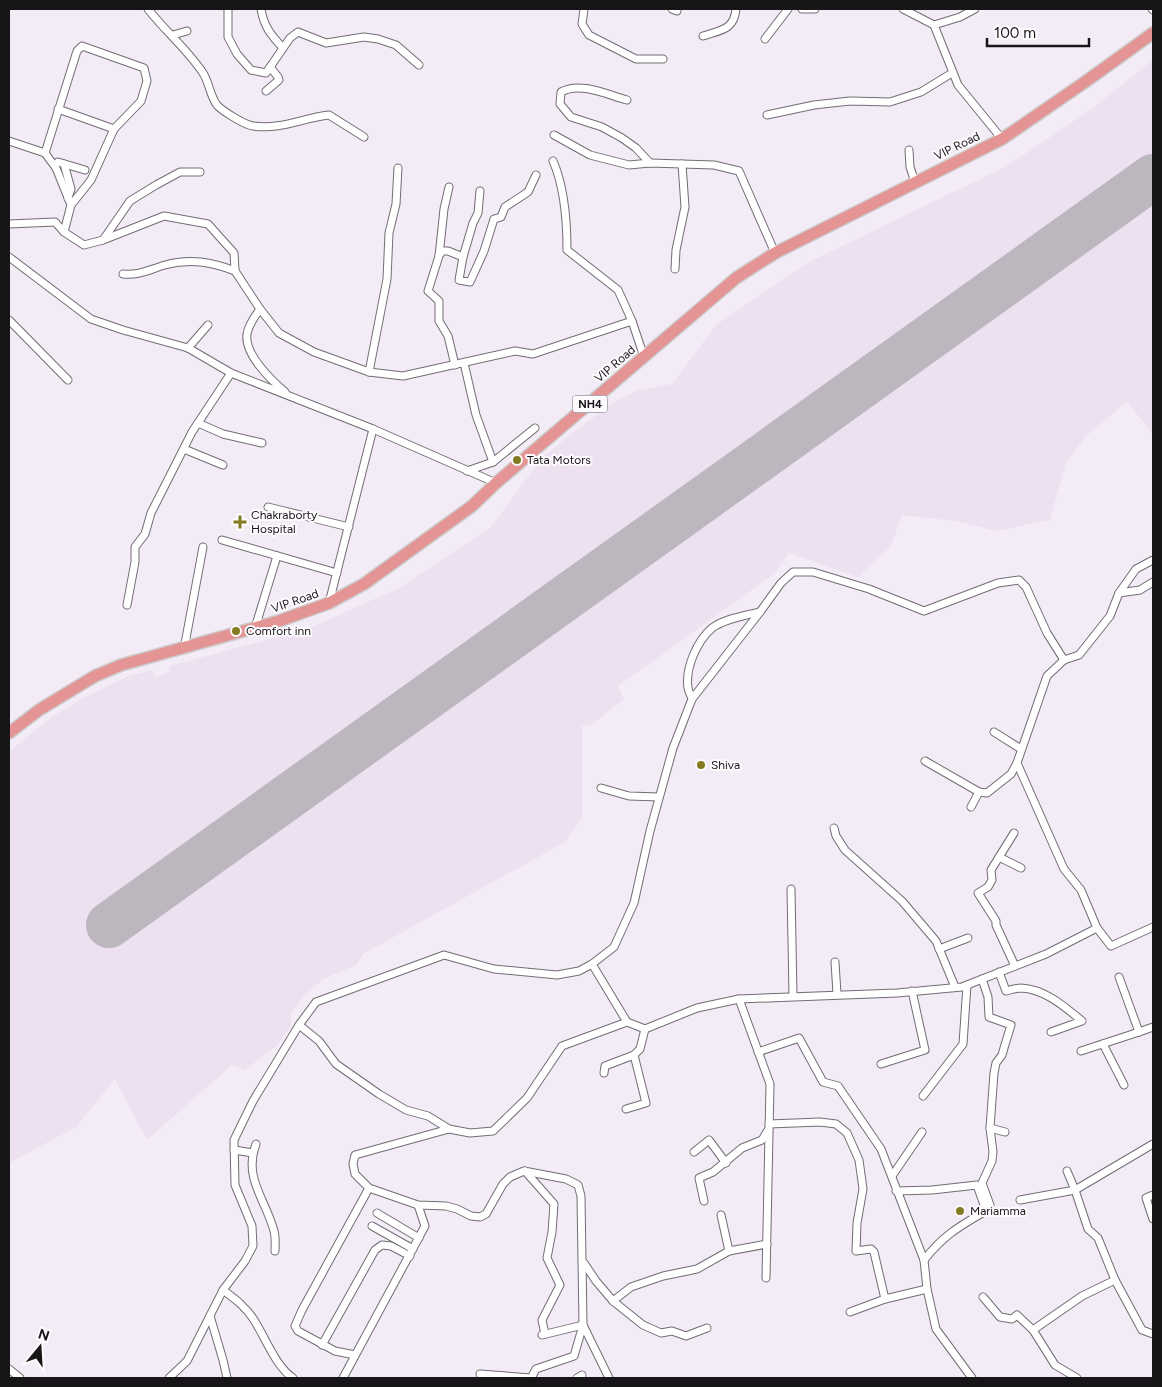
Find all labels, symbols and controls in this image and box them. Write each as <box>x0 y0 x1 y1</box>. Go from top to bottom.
scale bar <box>987 15 1090 47</box>
text: 100 m <box>994 24 1036 42</box>
street label: VIP Road <box>932 129 982 163</box>
street label: VIP Road <box>592 343 638 385</box>
road number: NH4 <box>572 396 608 412</box>
place label: Tata Motors <box>527 453 591 467</box>
marker: Tata Motors <box>511 454 523 466</box>
place label: Chakraborty Hospital <box>251 508 318 536</box>
marker: Chakraborty Hospital <box>233 515 247 529</box>
street label: VIP Road <box>270 586 320 616</box>
place label: Comfort inn <box>246 624 311 638</box>
marker: Comfort inn <box>230 625 242 637</box>
place label: Shiva <box>711 758 740 772</box>
marker: Shiva <box>695 759 707 771</box>
place label: Mariamma <box>970 1204 1026 1218</box>
marker: Mariamma <box>954 1205 966 1217</box>
north arrow <box>15 1322 65 1372</box>
text: N <box>36 1325 52 1345</box>

